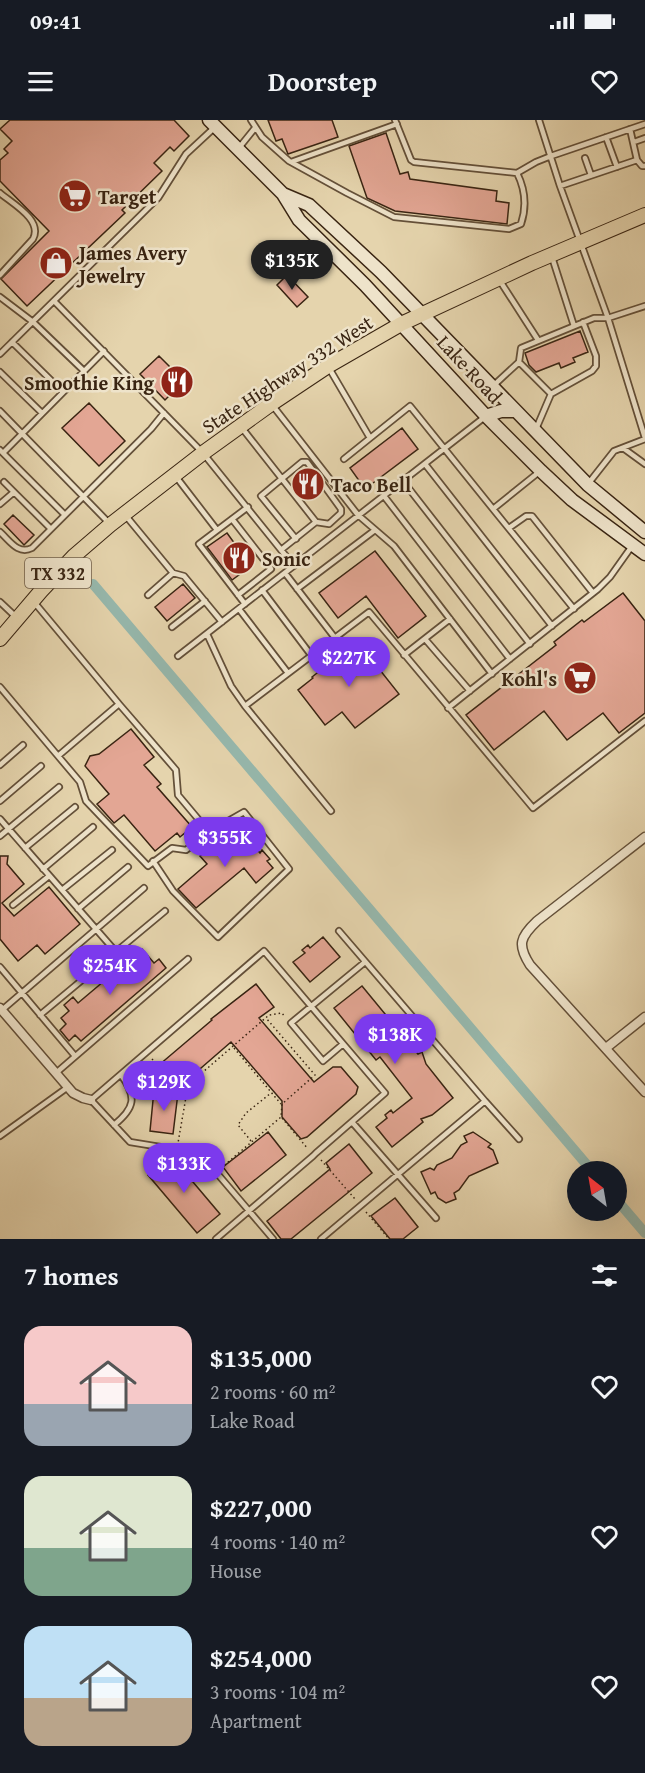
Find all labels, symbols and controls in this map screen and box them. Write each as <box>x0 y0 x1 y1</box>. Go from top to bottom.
text: 09:41 <box>30 5 82 37</box>
text: Doorstep <box>268 61 377 101</box>
icon: menu <box>24 65 57 98</box>
icon: heart <box>588 65 621 98</box>
supermarket icon: Target <box>57 178 93 214</box>
place label: Target <box>98 182 157 211</box>
place label: James Avery Jewelry <box>76 238 188 290</box>
pin: $135K <box>250 240 334 291</box>
shop icon: James Avery Jewelry <box>38 245 74 281</box>
text: $135K <box>265 245 319 274</box>
street label: State Highway 332 West <box>196 308 378 440</box>
street label: Lake Road <box>431 328 510 410</box>
restaurant icon: Smoothie King <box>159 364 195 400</box>
place label: Smoothie King <box>24 368 154 397</box>
restaurant icon: Taco Bell <box>290 466 326 502</box>
place label: Taco Bell <box>331 470 411 499</box>
restaurant icon: Sonic <box>221 540 257 576</box>
place label: Sonic <box>262 544 310 573</box>
road number: TX 332 <box>25 558 91 588</box>
pin: $227K <box>307 637 391 688</box>
text: $227K <box>322 642 376 671</box>
supermarket icon: Kohl's <box>562 660 598 696</box>
place label: Kohl's <box>502 664 557 693</box>
pin: $355K <box>183 817 267 868</box>
text: $355K <box>198 822 252 851</box>
pin: $254K <box>68 945 152 996</box>
text: $254K <box>83 950 137 979</box>
pin: $138K <box>353 1014 437 1065</box>
text: $138K <box>368 1019 422 1048</box>
pin: $129K <box>122 1061 206 1112</box>
text: $129K <box>137 1066 191 1095</box>
pin: $133K <box>142 1143 226 1194</box>
text: $133K <box>157 1148 211 1177</box>
north arrow <box>567 1161 627 1221</box>
map controls <box>567 1161 627 1221</box>
text: 7 homes <box>24 1256 119 1295</box>
icon: filters <box>588 1259 621 1292</box>
text: $135,000 <box>210 1338 312 1377</box>
icon: home <box>72 1350 144 1422</box>
icon: heart <box>588 1370 621 1403</box>
text: 2 rooms · 60 m² <box>210 1377 336 1406</box>
text: Lake Road <box>210 1406 295 1435</box>
text: $227,000 <box>210 1488 312 1527</box>
icon: home <box>72 1500 144 1572</box>
icon: heart <box>588 1520 621 1553</box>
text: 4 rooms · 140 m² <box>210 1527 345 1556</box>
text: House <box>210 1556 262 1585</box>
text: $254,000 <box>210 1638 312 1677</box>
icon: home <box>72 1650 144 1722</box>
icon: heart <box>588 1670 621 1703</box>
text: 3 rooms · 104 m² <box>210 1677 345 1706</box>
text: Apartment <box>210 1706 302 1735</box>

